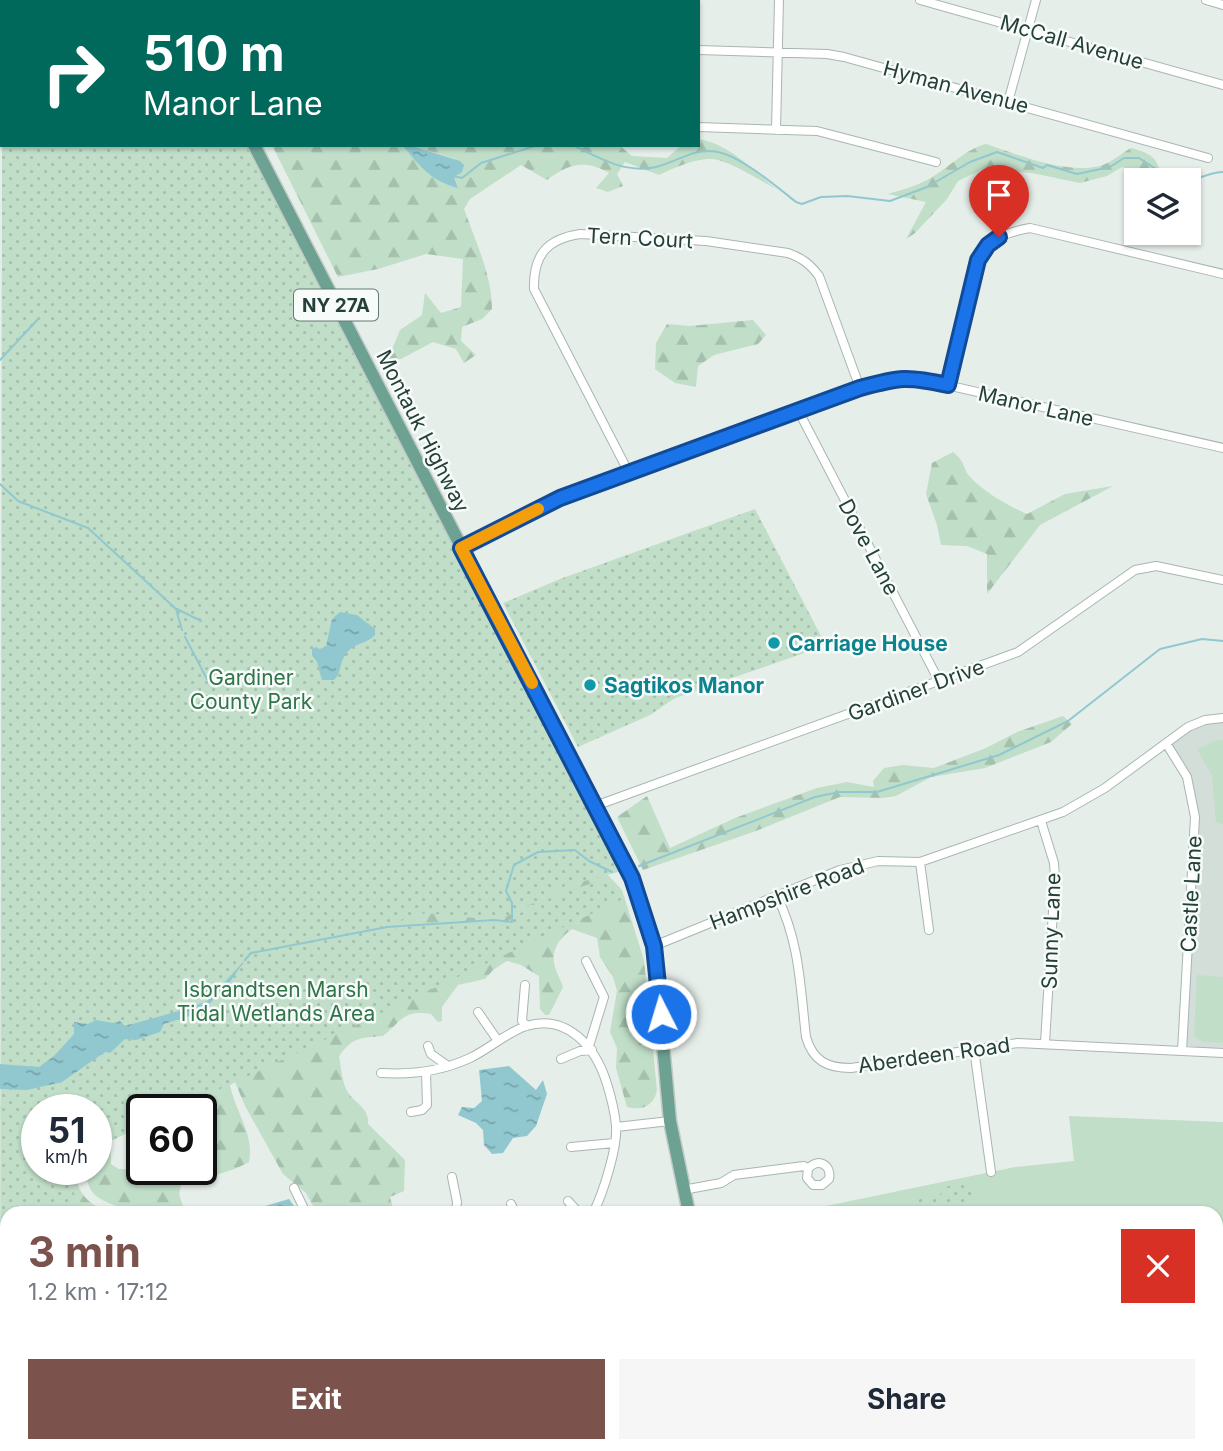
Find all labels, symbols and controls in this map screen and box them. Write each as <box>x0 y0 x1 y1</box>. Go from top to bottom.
street label: McCall Avenue <box>997 10 1147 74</box>
text: 510 m <box>143 24 285 83</box>
icon: right <box>28 28 119 119</box>
street label: Hyman Avenue <box>880 56 1032 118</box>
text: Manor Lane <box>143 84 323 123</box>
pin <box>969 165 1029 237</box>
map controls <box>1124 168 1201 245</box>
button: layers <box>1124 168 1201 245</box>
icon: arrive <box>980 176 1018 214</box>
street label: Tern Court <box>586 223 694 253</box>
road number: NY 27A <box>294 290 378 320</box>
street label: Montauk Highway <box>371 346 475 517</box>
street label: Manor Lane <box>976 381 1096 431</box>
street label: Dove Lane <box>833 495 905 599</box>
place label: Carriage House <box>788 631 948 656</box>
marker: Carriage House <box>766 635 782 651</box>
street label: Gardiner Drive <box>844 654 988 726</box>
park label: Gardiner County Park <box>190 665 313 714</box>
place label: Sagtikos Manor <box>604 673 765 698</box>
marker: Sagtikos Manor <box>582 677 598 693</box>
street label: Castle Lane <box>1175 835 1207 953</box>
street label: Hampshire Road <box>706 853 868 935</box>
street label: Sunny Lane <box>1036 872 1066 990</box>
park label: Isbrandtsen Marsh Tidal Wetlands Area <box>177 977 375 1026</box>
position arrow <box>624 977 698 1051</box>
street label: Aberdeen Road <box>856 1032 1012 1078</box>
speed limit sign: 60 <box>126 1094 217 1185</box>
text: 51 <box>48 1109 85 1151</box>
text: km/h <box>45 1146 88 1167</box>
text: 3 min <box>28 1226 141 1277</box>
button: close <box>1121 1229 1195 1303</box>
text: 1.2 km · 17:12 <box>28 1278 168 1306</box>
button: Exit <box>28 1359 605 1439</box>
button: Share <box>619 1359 1195 1439</box>

